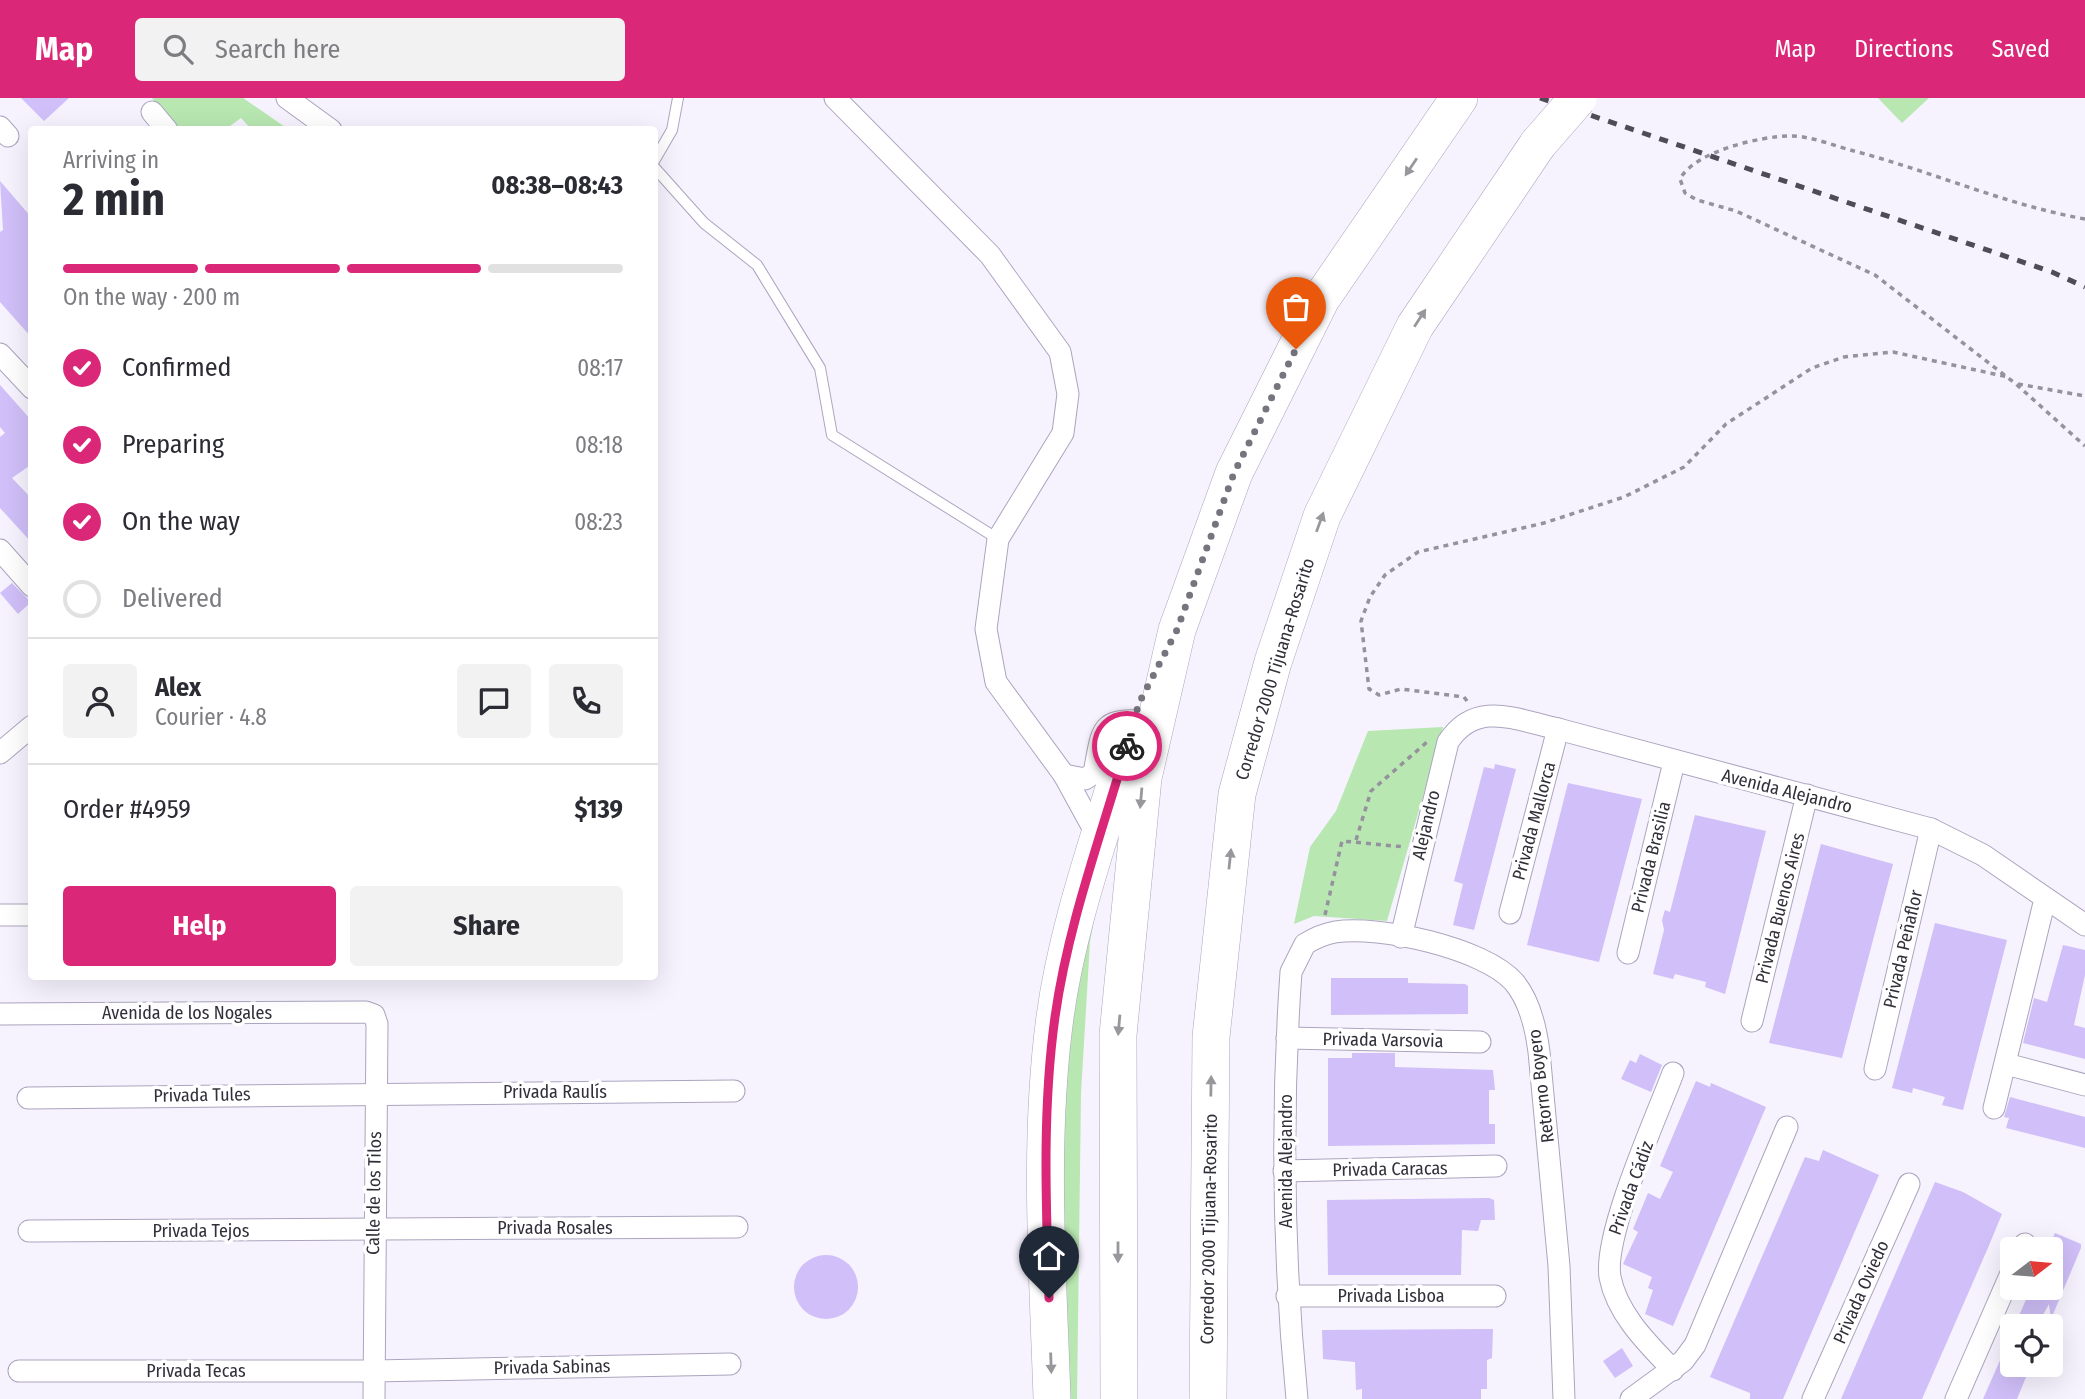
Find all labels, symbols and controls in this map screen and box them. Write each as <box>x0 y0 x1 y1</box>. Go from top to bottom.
search box <box>135 18 625 81</box>
text: Map <box>35 29 93 69</box>
icon: search <box>159 30 197 68</box>
text: Search here <box>215 34 340 65</box>
text: Map <box>1775 35 1816 63</box>
text: Directions <box>1854 35 1953 63</box>
text: Saved <box>1991 35 2050 63</box>
text: Arriving in <box>63 146 159 174</box>
one-way arrow <box>1405 158 1418 177</box>
text: 08:38–08:43 <box>491 170 623 201</box>
text: 2 min <box>63 172 165 227</box>
pin <box>1266 277 1326 349</box>
text: On the way · 200 m <box>63 283 240 311</box>
icon: bag <box>1277 288 1315 326</box>
one-way arrow <box>1414 308 1427 328</box>
icon: check <box>63 349 101 387</box>
text: Confirmed <box>122 352 232 383</box>
text: 08:17 <box>577 354 623 382</box>
icon: check <box>63 426 101 464</box>
text: Preparing <box>122 429 224 460</box>
text: 08:18 <box>575 431 623 459</box>
icon: check <box>63 503 101 541</box>
text: On the way <box>122 506 240 537</box>
text: 08:23 <box>574 508 623 536</box>
one-way arrow <box>1315 512 1326 533</box>
street label: Corredor 2000 Tijuana-Rosarito <box>1231 555 1319 783</box>
text: Delivered <box>122 583 223 614</box>
button: person <box>63 664 137 738</box>
button: chat <box>457 664 531 738</box>
button: phone <box>549 664 623 738</box>
text: Alex <box>155 672 201 703</box>
text: Courier · 4.8 <box>155 703 267 731</box>
courier <box>1092 711 1162 781</box>
icon: bike <box>1108 727 1146 765</box>
street label: Privada Mallorca <box>1508 759 1560 883</box>
street label: Avenida Alejandro <box>1719 764 1855 818</box>
one-way arrow <box>1135 787 1146 809</box>
street label: Alejandro <box>1407 788 1445 862</box>
text: Order #4959 <box>63 794 191 825</box>
text: $139 <box>574 794 623 825</box>
street label: Privada Brasilia <box>1627 799 1675 915</box>
street label: Privada Buenos Aires <box>1751 830 1809 986</box>
one-way arrow <box>1225 848 1236 870</box>
button: Help <box>63 886 336 966</box>
button: Share <box>350 886 623 966</box>
street label: Privada Peñaflor <box>1879 887 1927 1010</box>
street label: Avenida de los Nogales <box>102 1002 272 1024</box>
one-way arrow <box>1113 1014 1124 1036</box>
street label: Privada Varsovia <box>1322 1028 1444 1052</box>
street label: Retorno Boyero <box>1523 1028 1559 1144</box>
one-way arrow <box>1205 1075 1217 1097</box>
street label: Privada Raulís <box>503 1081 607 1103</box>
street label: Privada Tules <box>153 1083 251 1107</box>
street label: Avenida Alejandro <box>1275 1094 1297 1228</box>
street label: Corredor 2000 Tijuana-Rosarito <box>1196 1113 1222 1345</box>
street label: Calle de los Tilos <box>362 1131 386 1255</box>
street label: Privada Cádiz <box>1604 1138 1658 1238</box>
street label: Privada Caracas <box>1332 1157 1448 1181</box>
street label: Privada Rosales <box>497 1217 613 1239</box>
street label: Privada Tejos <box>152 1220 250 1242</box>
pin <box>1019 1226 1079 1298</box>
icon: home <box>1030 1237 1068 1275</box>
street label: Privada Oviedo <box>1828 1237 1894 1347</box>
north arrow <box>2000 1237 2063 1300</box>
map controls <box>2000 1237 2063 1377</box>
one-way arrow <box>1112 1241 1124 1263</box>
street label: Privada Lisboa <box>1337 1285 1445 1307</box>
button: locate <box>2000 1314 2063 1377</box>
one-way arrow <box>1045 1352 1057 1374</box>
street label: Privada Sabinas <box>493 1355 611 1379</box>
street label: Privada Tecas <box>146 1360 246 1382</box>

